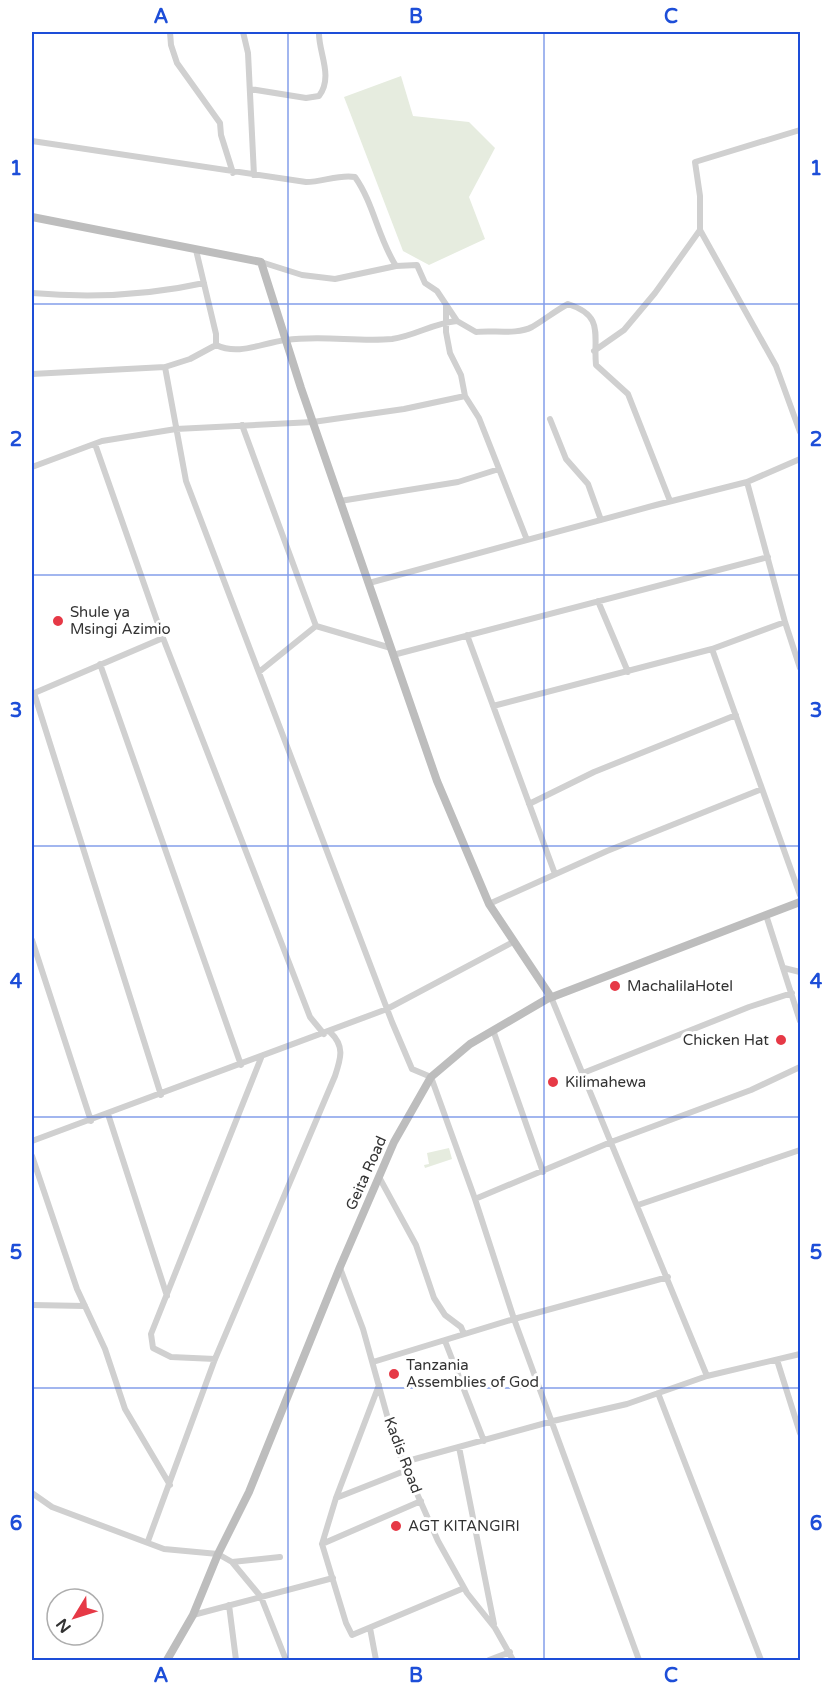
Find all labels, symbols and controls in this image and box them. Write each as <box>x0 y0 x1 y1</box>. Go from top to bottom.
text: A <box>154 5 169 29</box>
text: B <box>409 5 423 29</box>
text: C <box>664 5 678 29</box>
text: 1 <box>10 157 22 181</box>
text: 1 <box>810 157 822 181</box>
text: 2 <box>10 428 22 452</box>
text: 2 <box>810 428 822 452</box>
place label: Shule ya Msingi Azimio <box>70 603 171 638</box>
marker: Shule ya Msingi Azimio <box>51 614 65 628</box>
text: 3 <box>10 699 22 723</box>
text: 3 <box>810 699 822 723</box>
text: 4 <box>10 970 23 994</box>
text: 4 <box>810 970 823 994</box>
place label: MachalilaHotel <box>627 977 733 995</box>
marker: MachalilaHotel <box>608 979 622 993</box>
place label: Chicken Hat <box>683 1031 769 1049</box>
marker: Chicken Hat <box>774 1033 788 1047</box>
place label: Kilimahewa <box>565 1073 646 1091</box>
marker: Kilimahewa <box>546 1075 560 1089</box>
street label: Geita Road <box>342 1133 390 1213</box>
text: 5 <box>10 1241 22 1265</box>
text: 5 <box>810 1241 822 1265</box>
place label: Tanzania Assemblies of God <box>406 1356 539 1391</box>
marker: Tanzania Assemblies of God <box>387 1367 401 1381</box>
street label: Kadis Road <box>380 1414 426 1496</box>
text: 6 <box>10 1512 22 1536</box>
text: 6 <box>810 1512 822 1536</box>
place label: AGT KITANGIRI <box>408 1517 520 1535</box>
marker: AGT KITANGIRI <box>389 1519 403 1533</box>
north arrow <box>45 1587 105 1647</box>
text: N <box>52 1614 76 1637</box>
text: A <box>154 1664 169 1688</box>
text: B <box>409 1664 423 1688</box>
text: C <box>664 1664 678 1688</box>

